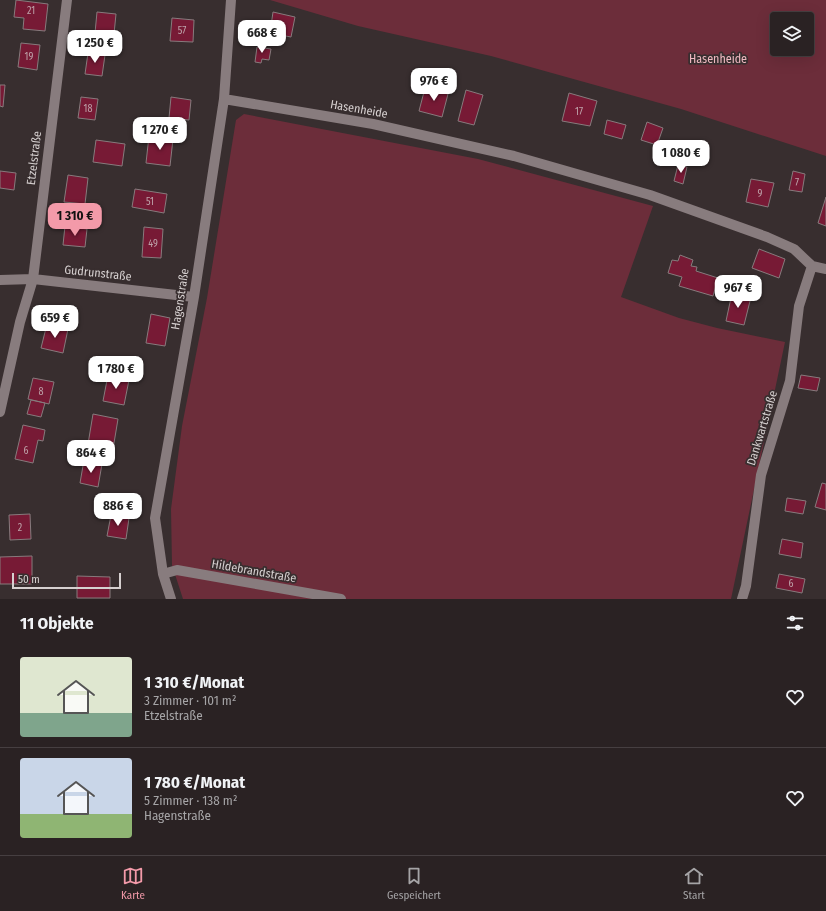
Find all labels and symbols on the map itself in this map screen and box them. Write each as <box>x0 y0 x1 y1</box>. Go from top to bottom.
house number: 21 <box>27 5 35 17</box>
pin: 668 € <box>234 20 290 54</box>
house number: 57 <box>178 25 186 37</box>
pin: 1 250 € <box>58 30 132 64</box>
house number: 19 <box>25 51 34 63</box>
park label: Hasenheide <box>689 52 747 66</box>
pin: 976 € <box>406 68 462 102</box>
street label: Hasenheide <box>329 97 389 121</box>
house number: 18 <box>84 103 92 115</box>
house number: 17 <box>575 106 583 118</box>
pin: 1 270 € <box>123 117 197 151</box>
street label: Etzelstraße <box>24 130 44 186</box>
pin: 1 080 € <box>644 140 718 174</box>
house number: 7 <box>795 177 799 189</box>
house number: 9 <box>758 188 763 200</box>
house number: 51 <box>146 196 154 208</box>
pin: 1 310 € <box>38 203 112 237</box>
house number: 49 <box>148 238 158 250</box>
street label: Gudrunstraße <box>64 263 132 283</box>
street label: Hagenstraße <box>168 267 192 331</box>
pin: 967 € <box>710 275 766 309</box>
pin: 659 € <box>27 305 83 339</box>
pin: 1 780 € <box>79 356 153 390</box>
house number: 8 <box>39 386 44 398</box>
street label: Dankwartstraße <box>744 389 780 467</box>
pin: 864 € <box>63 440 119 474</box>
house number: 6 <box>24 445 29 457</box>
pin: 886 € <box>90 493 146 527</box>
house number: 2 <box>18 522 23 534</box>
street label: Hildebrandstraße <box>211 557 297 585</box>
scale bar <box>12 571 121 590</box>
house number: 6 <box>789 578 794 590</box>

